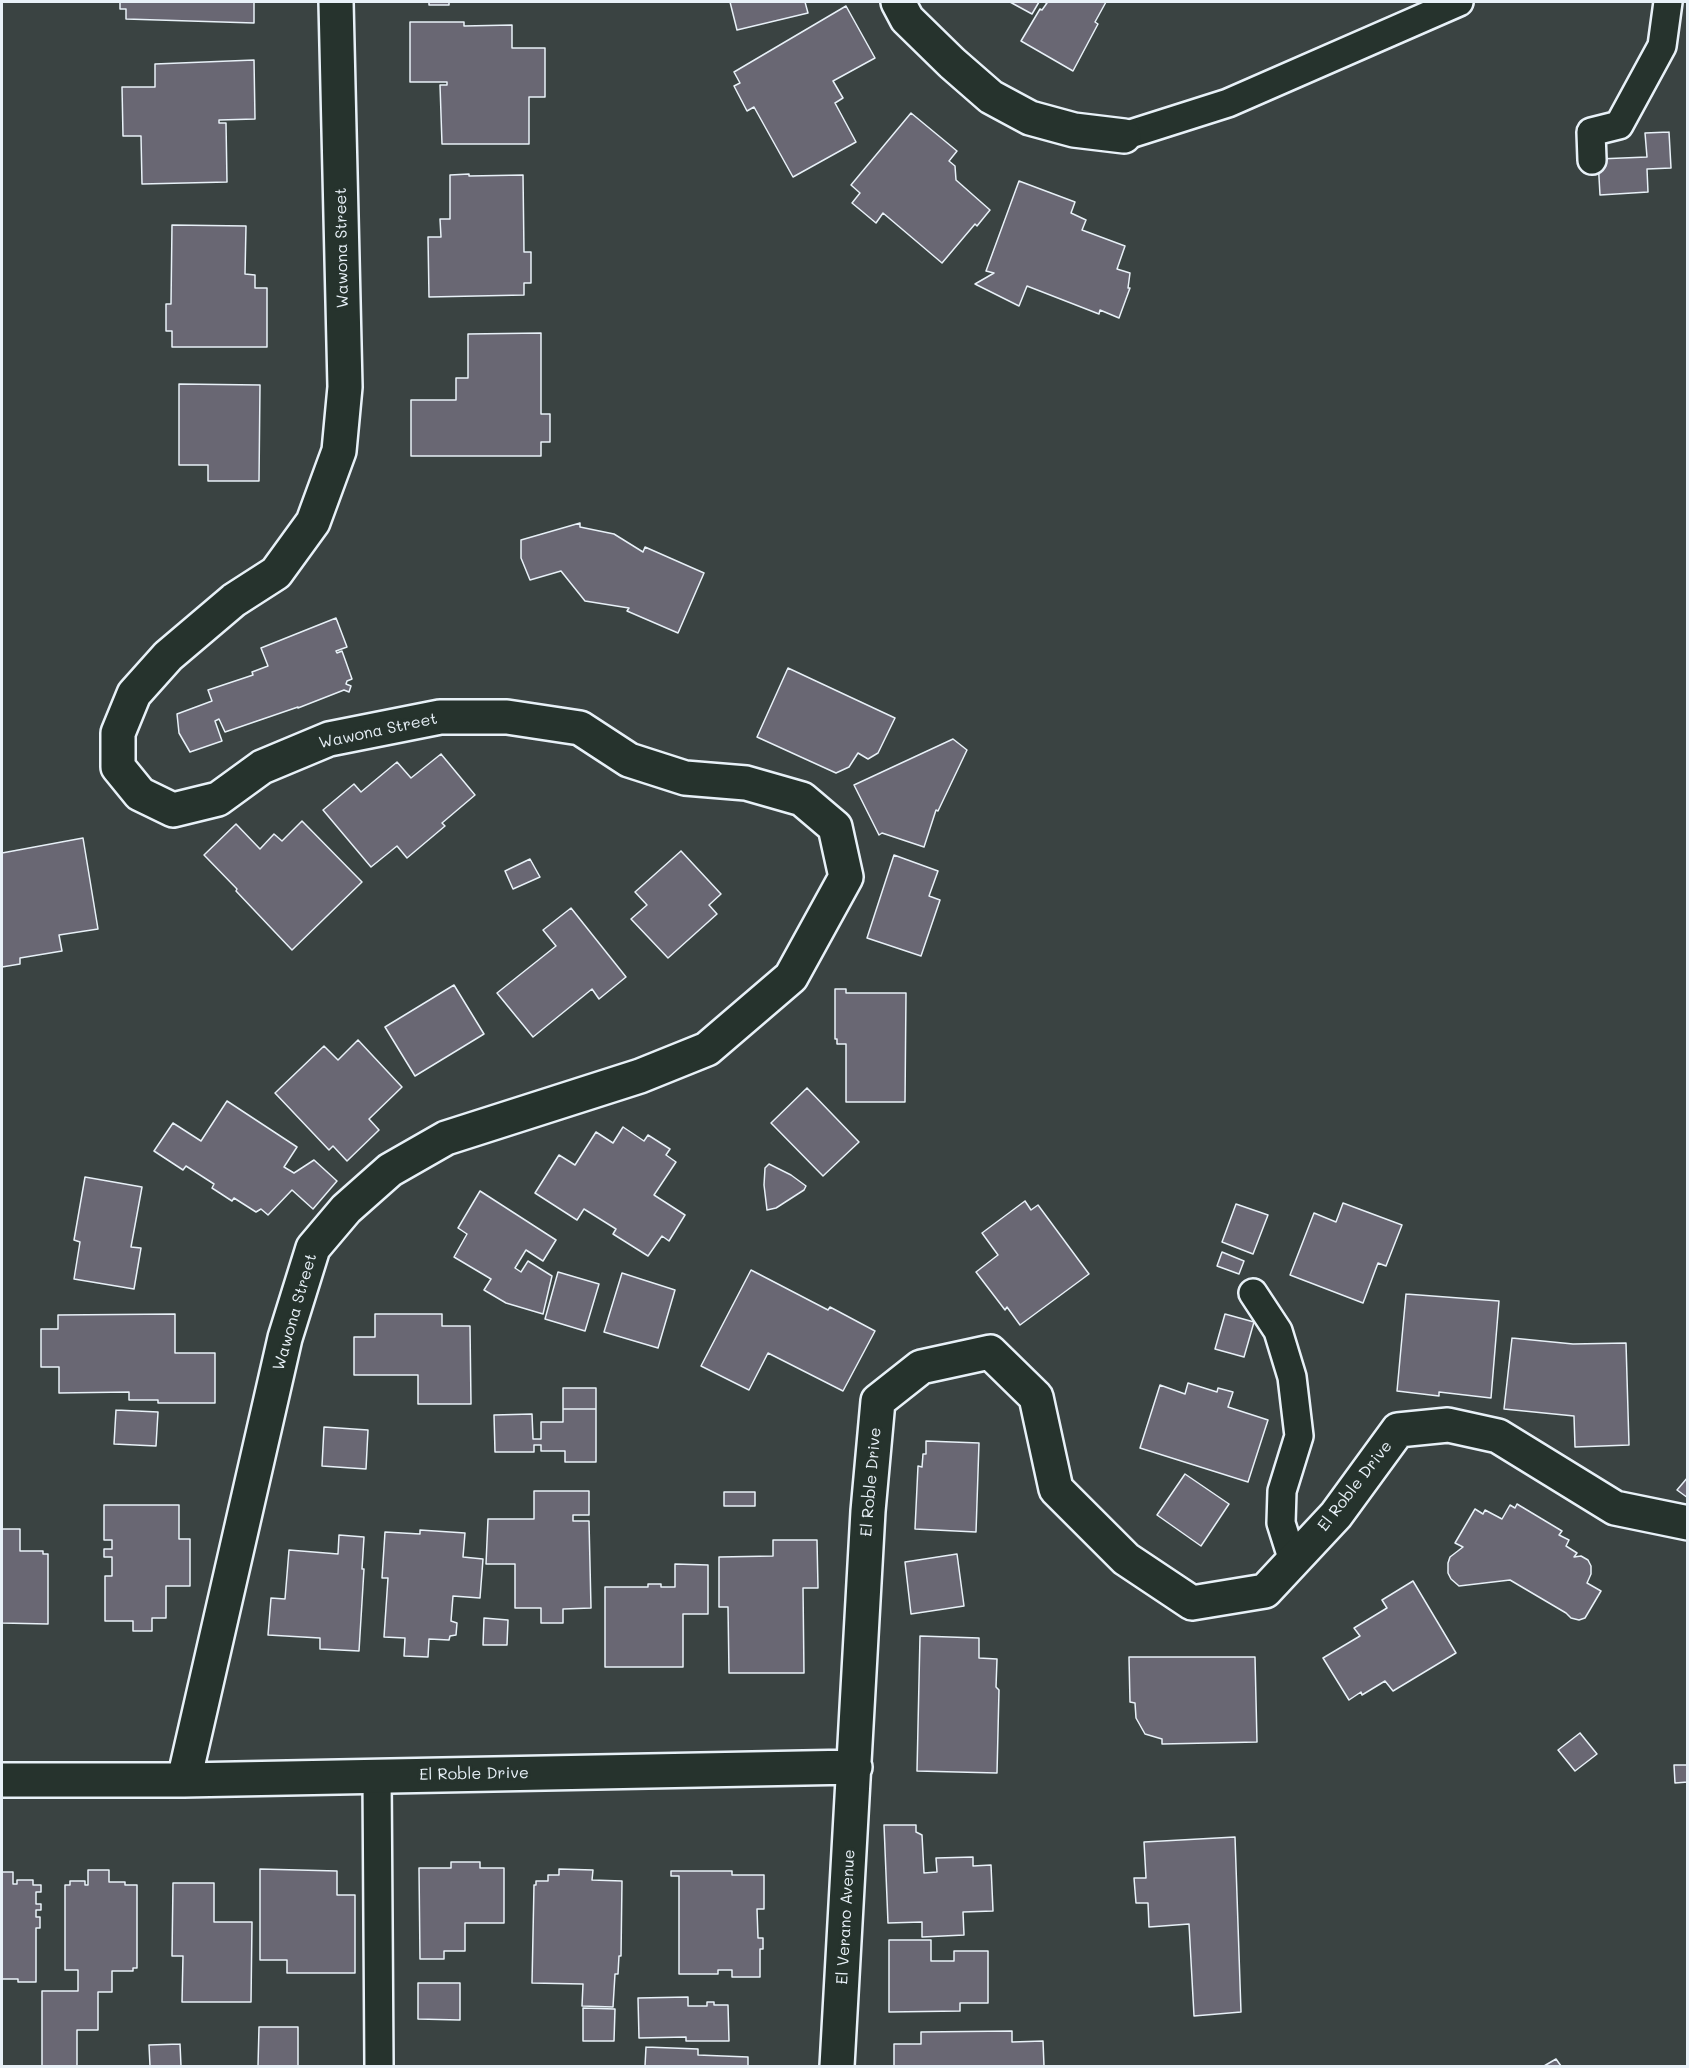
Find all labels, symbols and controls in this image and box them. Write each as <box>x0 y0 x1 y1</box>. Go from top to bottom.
street label: Wawona Street <box>331 187 353 309</box>
street label: Wawona Street <box>317 709 439 753</box>
street label: Wawona Street <box>269 1251 321 1373</box>
street label: El Roble Drive <box>857 1427 885 1537</box>
street label: El Roble Drive <box>1314 1437 1396 1535</box>
street label: El Roble Drive <box>419 1763 529 1785</box>
street label: El Verano Avenue <box>833 1849 859 1985</box>

